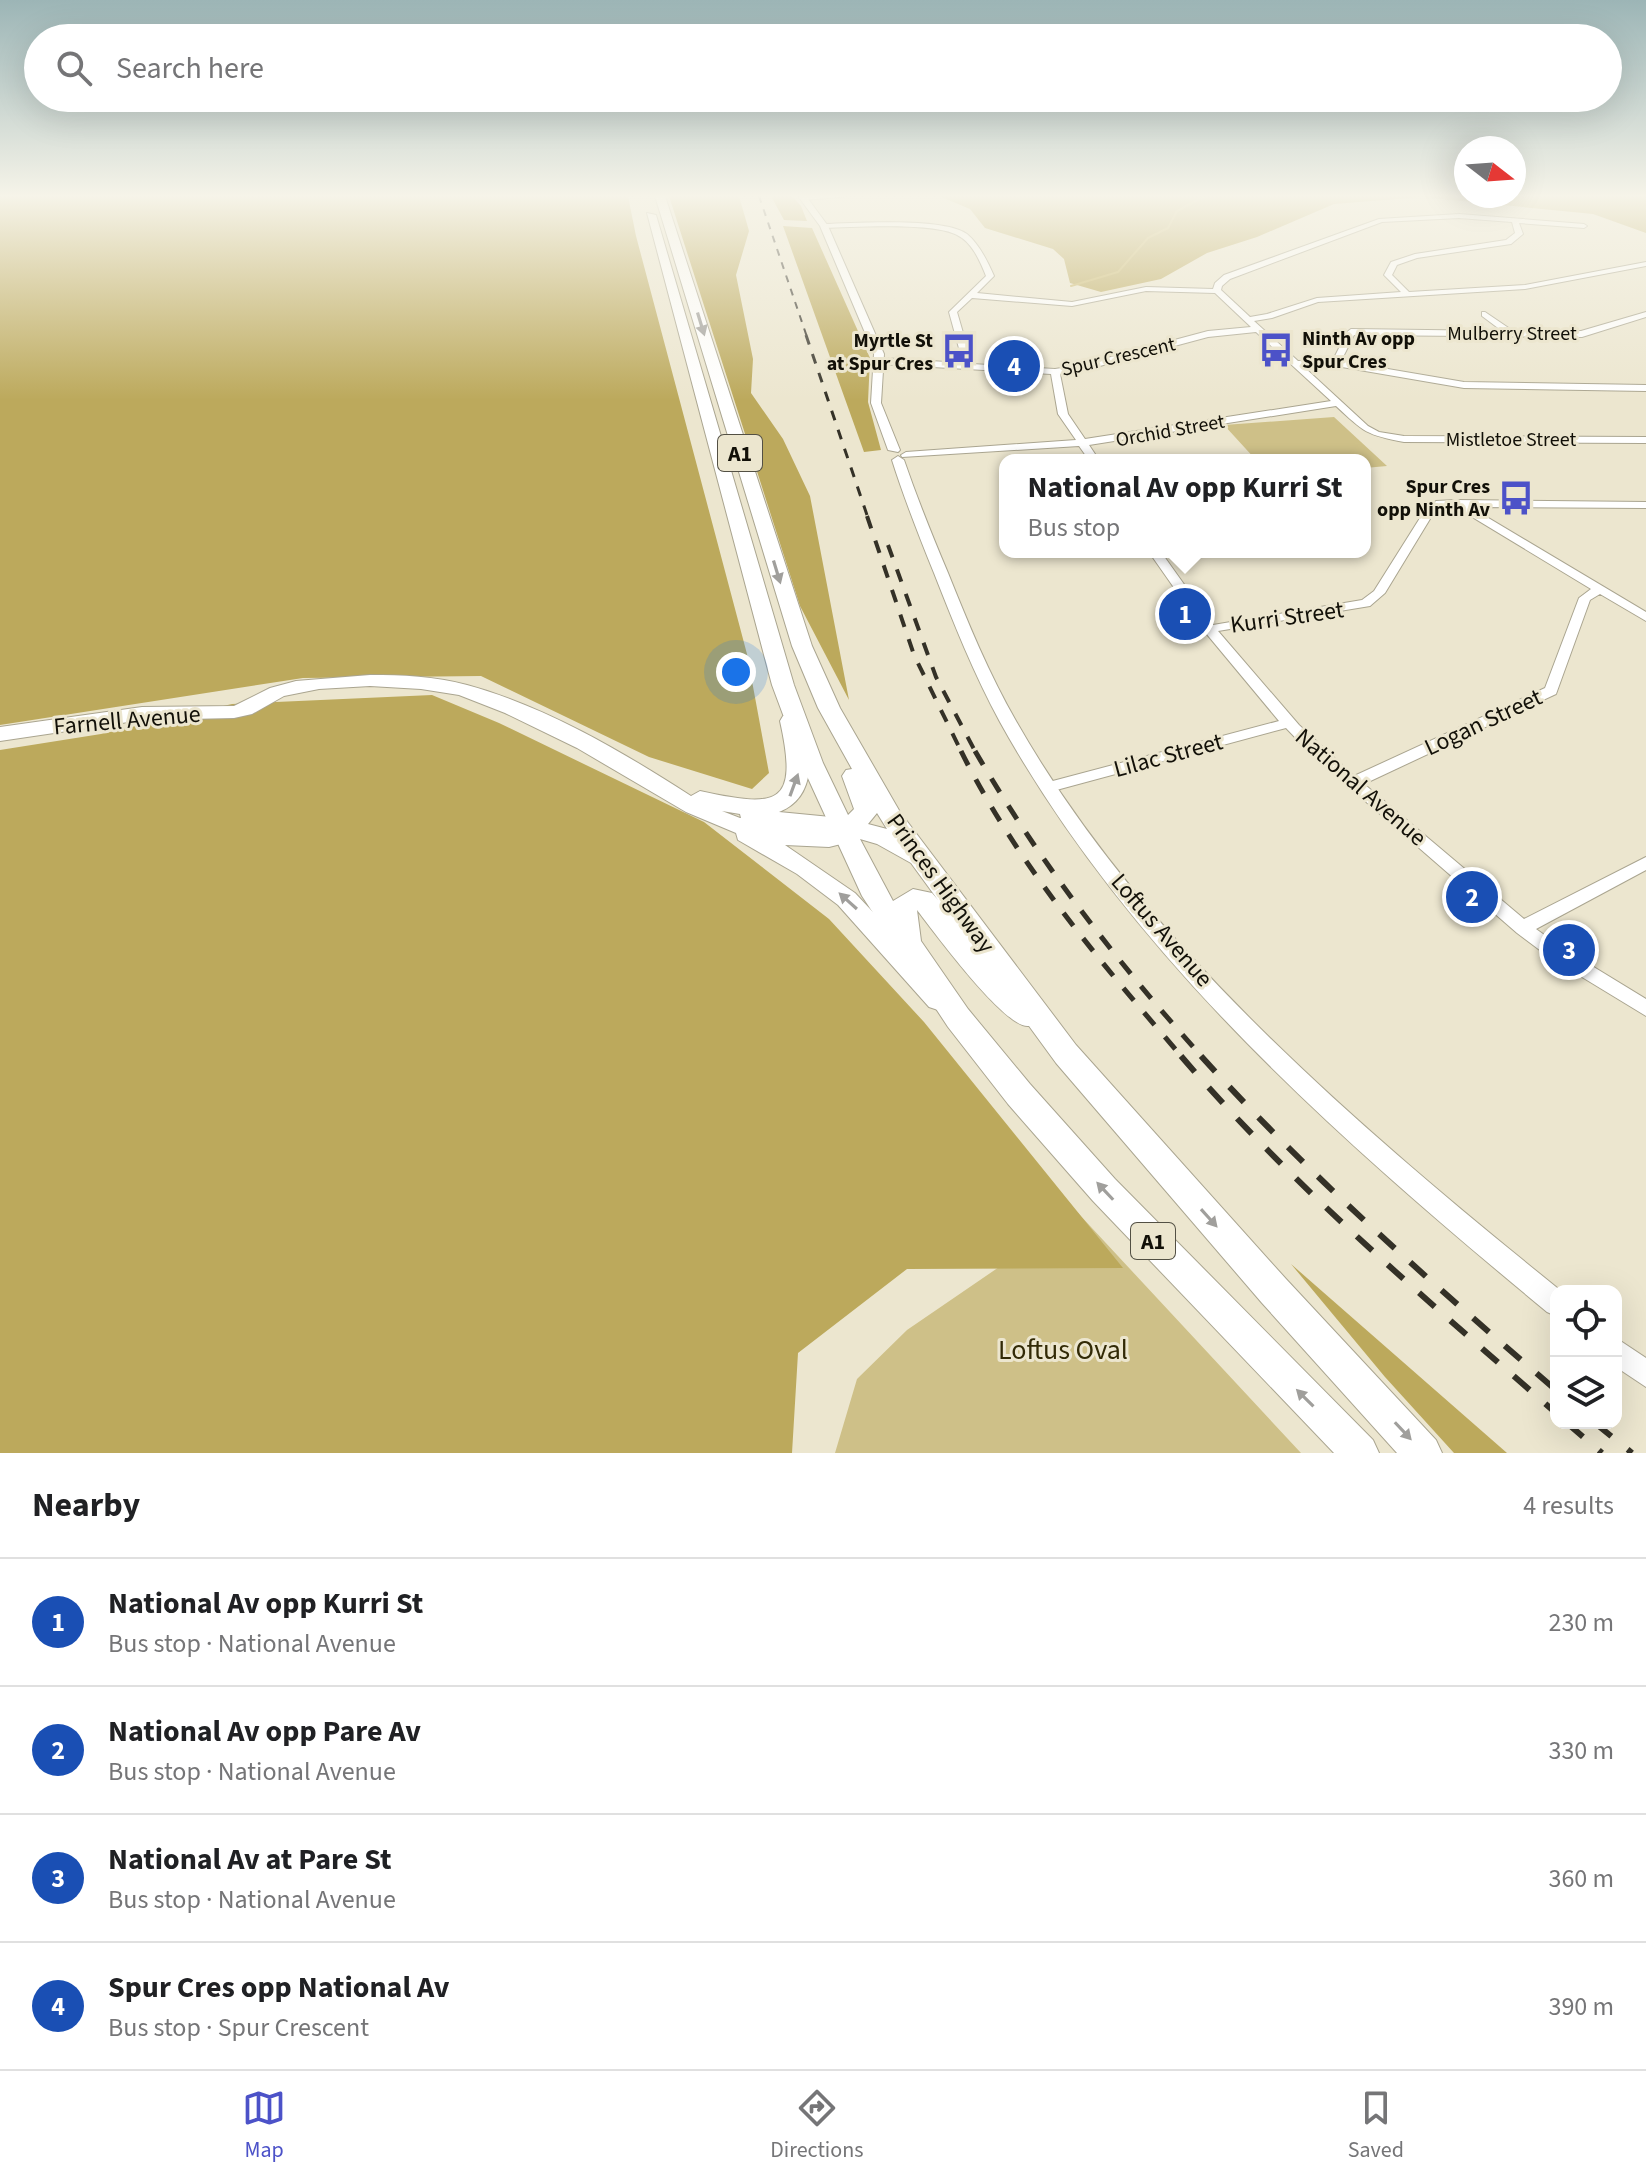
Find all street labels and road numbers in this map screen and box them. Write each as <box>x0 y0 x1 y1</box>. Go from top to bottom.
street label: Mulberry Street <box>1447 320 1577 348</box>
street label: Spur Crescent <box>1058 330 1178 384</box>
street label: Orchid Street <box>1114 408 1227 454</box>
street label: Mistletoe Street <box>1446 426 1576 454</box>
road number: A1 <box>718 435 762 471</box>
street label: Kurri Street <box>1228 592 1346 643</box>
street label: Logan Street <box>1419 680 1548 765</box>
street label: Farnell Avenue <box>52 697 202 744</box>
street label: National Avenue <box>1287 720 1434 855</box>
street label: Lilac Street <box>1110 724 1227 787</box>
street label: Princes Highway <box>878 806 1003 960</box>
street label: Loftus Avenue <box>1102 866 1221 995</box>
road number: A1 <box>1131 1223 1175 1259</box>

